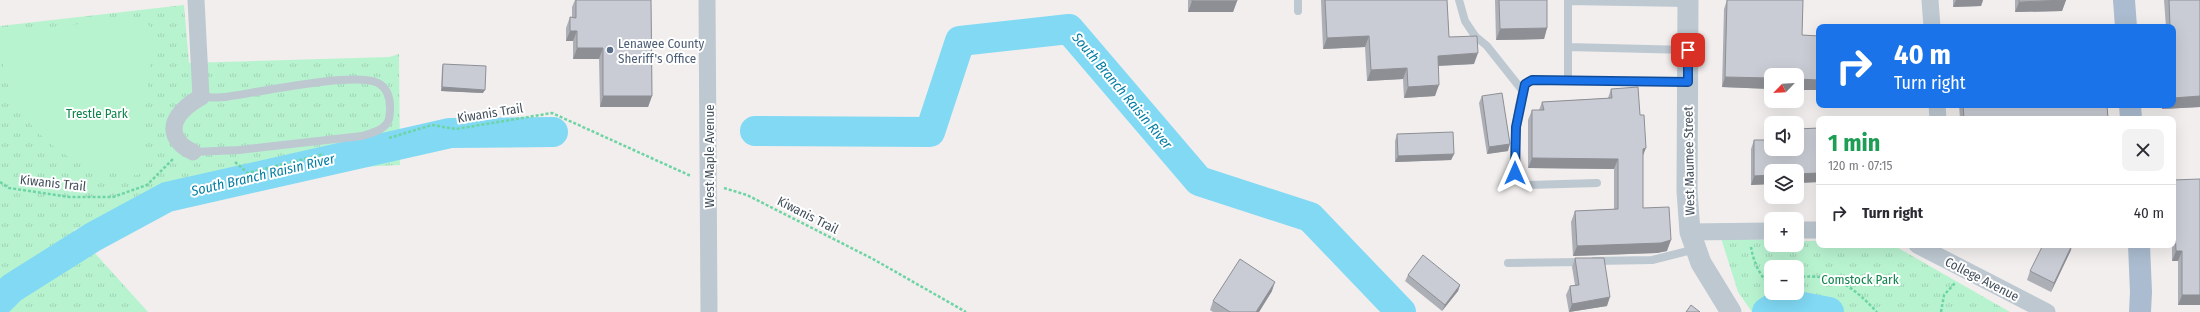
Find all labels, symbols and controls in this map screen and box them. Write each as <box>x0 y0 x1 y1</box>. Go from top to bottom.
water label: South Branch Raisin River <box>1068 29 1176 154</box>
pin <box>1671 33 1705 67</box>
place label: Lenawee County Sheriff's Office <box>618 36 705 66</box>
text: 40 m <box>1894 38 1951 71</box>
icon: arrive <box>1677 39 1699 61</box>
icon: right <box>1828 40 1880 92</box>
marker: Lenawee County Sheriff's Office <box>605 45 615 55</box>
north arrow <box>1764 68 1804 108</box>
map controls <box>1764 68 1804 300</box>
text: Turn right <box>1894 72 1966 94</box>
street label: Kiwanis Trail <box>456 100 525 126</box>
street label: West Maple Avenue <box>702 104 717 208</box>
park label: Trestle Park <box>66 106 129 121</box>
street label: West Maumee Street <box>1681 106 1697 216</box>
button: sound <box>1764 116 1804 156</box>
text: 1 min <box>1828 129 1880 157</box>
button: close <box>2122 129 2164 171</box>
water label: South Branch Raisin River <box>189 150 337 200</box>
position arrow <box>1494 152 1536 194</box>
text: 120 m · 07:15 <box>1828 158 1893 173</box>
button: layers <box>1764 164 1804 204</box>
street label: Kiwanis Trail <box>19 172 87 194</box>
street label: Kiwanis Trail <box>775 193 842 237</box>
icon: right <box>1828 202 1850 224</box>
text: Turn right <box>1862 204 1923 222</box>
text: 40 m <box>2134 204 2164 222</box>
button: + <box>1764 212 1804 252</box>
street label: College Avenue <box>1943 254 2021 304</box>
button: − <box>1764 260 1804 300</box>
park label: Comstock Park <box>1821 272 1900 287</box>

